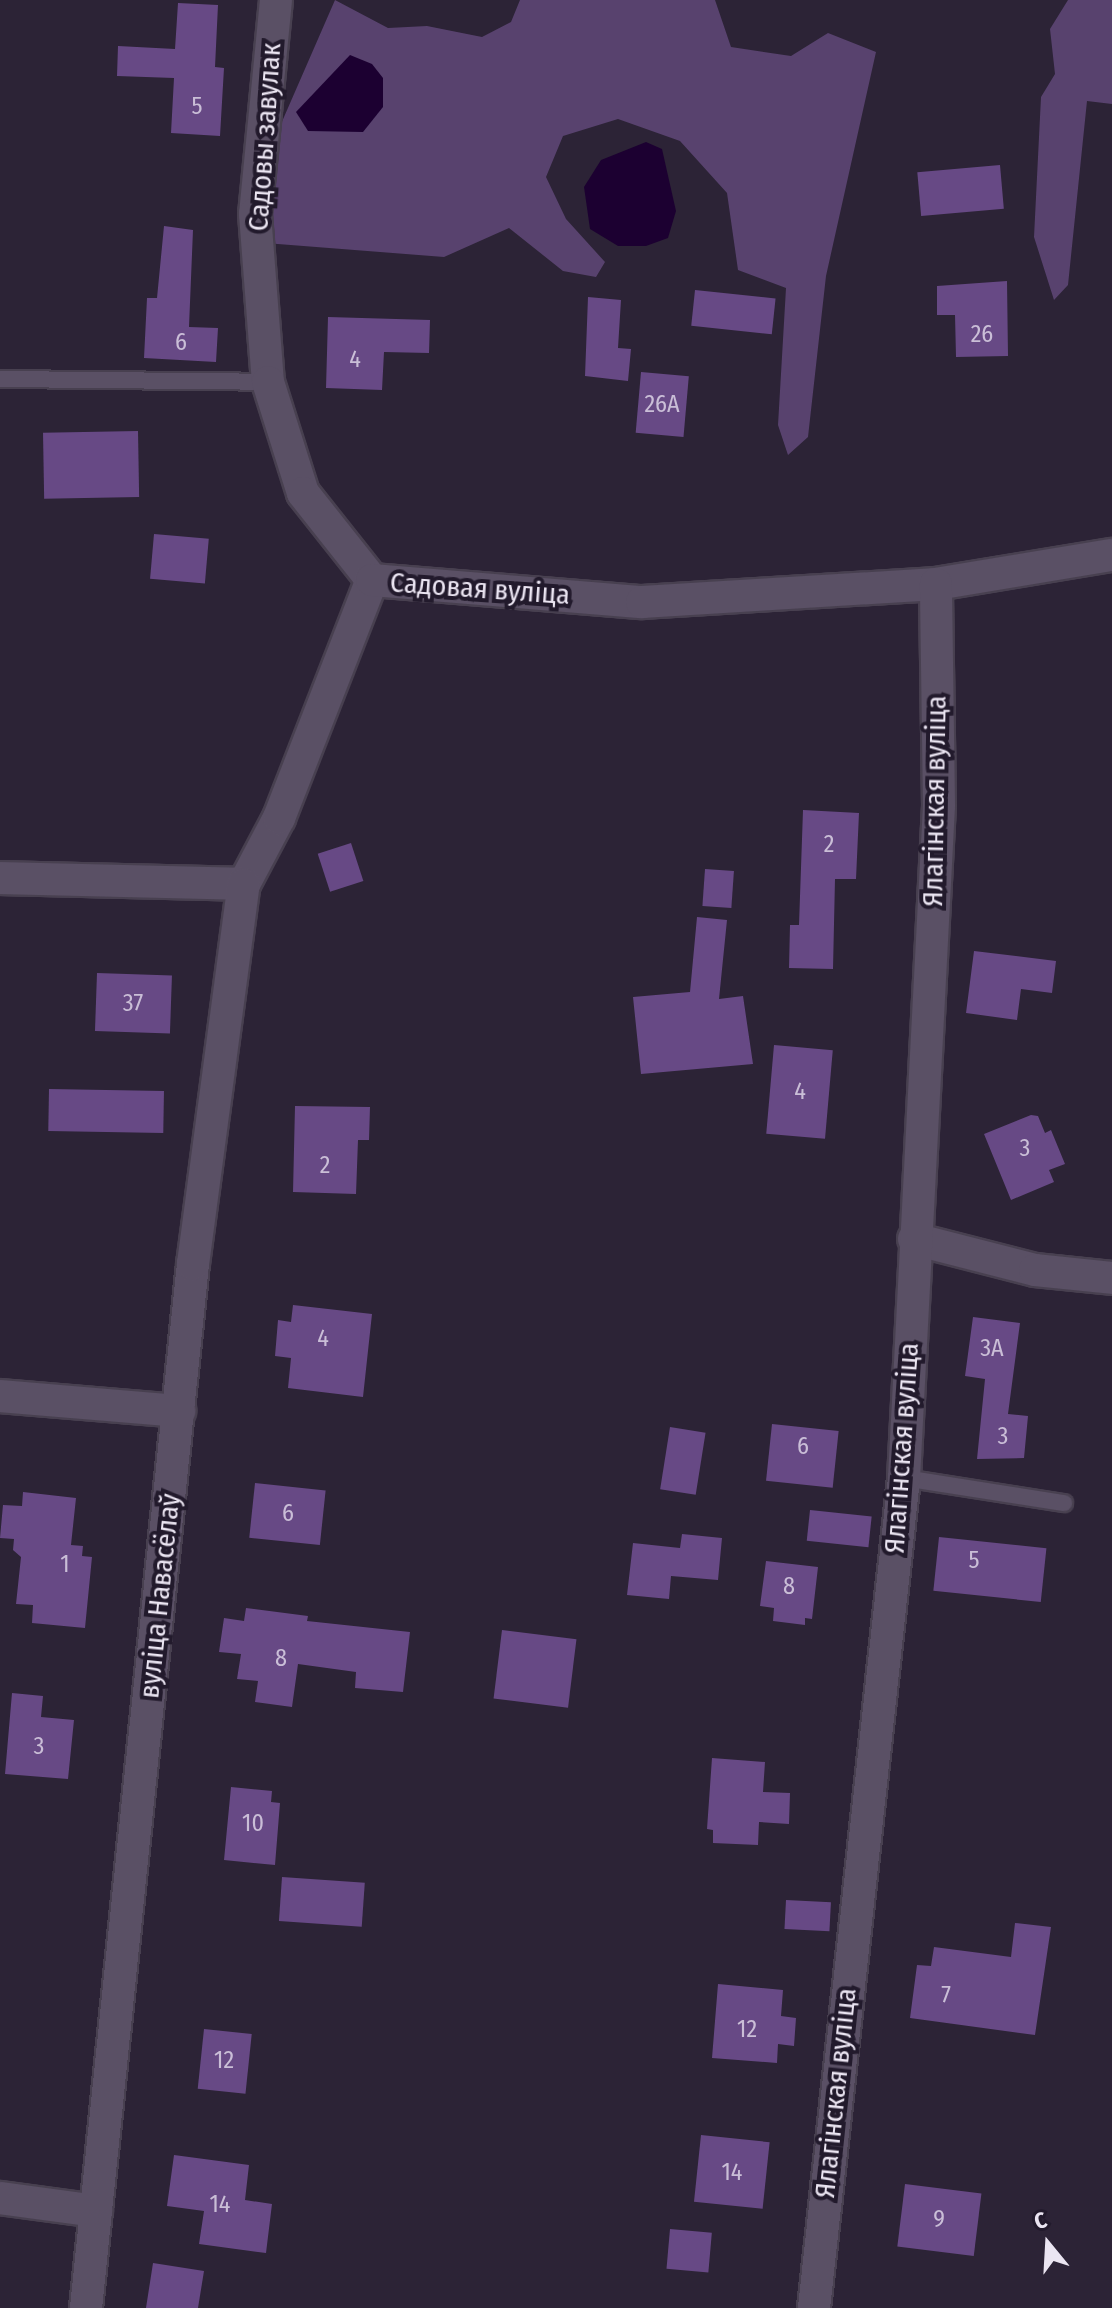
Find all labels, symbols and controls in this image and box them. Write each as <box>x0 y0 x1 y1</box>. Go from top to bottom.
street label: Садовы завулак <box>242 42 288 232</box>
house number: 5 <box>191 93 203 121</box>
house number: 26 <box>971 321 993 349</box>
house number: 6 <box>175 329 187 357</box>
house number: 4 <box>349 346 361 374</box>
house number: 26А <box>644 391 680 419</box>
street label: Садовая вуліца <box>389 566 571 612</box>
street label: Ялагінская вуліца <box>916 695 954 907</box>
house number: 2 <box>824 831 834 859</box>
house number: 37 <box>123 990 143 1018</box>
house number: 4 <box>794 1078 806 1106</box>
house number: 3 <box>1020 1135 1030 1163</box>
house number: 2 <box>320 1152 330 1180</box>
house number: 4 <box>317 1325 329 1353</box>
house number: 3А <box>980 1335 1004 1363</box>
street label: Ялагінская вуліца <box>878 1342 926 1554</box>
house number: 3 <box>998 1423 1008 1451</box>
house number: 6 <box>797 1433 809 1461</box>
street label: вуліца Навасёлаў <box>133 1492 187 1700</box>
house number: 6 <box>282 1500 294 1528</box>
house number: 5 <box>968 1547 980 1575</box>
house number: 1 <box>60 1551 70 1579</box>
house number: 8 <box>783 1573 795 1601</box>
house number: 8 <box>275 1645 287 1673</box>
house number: 3 <box>34 1733 44 1761</box>
house number: 10 <box>242 1810 264 1838</box>
house number: 7 <box>941 1982 951 2010</box>
street label: Ялагінская вуліца <box>808 1986 864 2200</box>
house number: 12 <box>737 2016 757 2044</box>
house number: 12 <box>214 2047 234 2075</box>
house number: 14 <box>722 2159 742 2187</box>
house number: 14 <box>210 2191 230 2219</box>
north arrow <box>1008 2204 1088 2284</box>
house number: 9 <box>933 2206 945 2234</box>
text: С <box>1031 2206 1050 2235</box>

